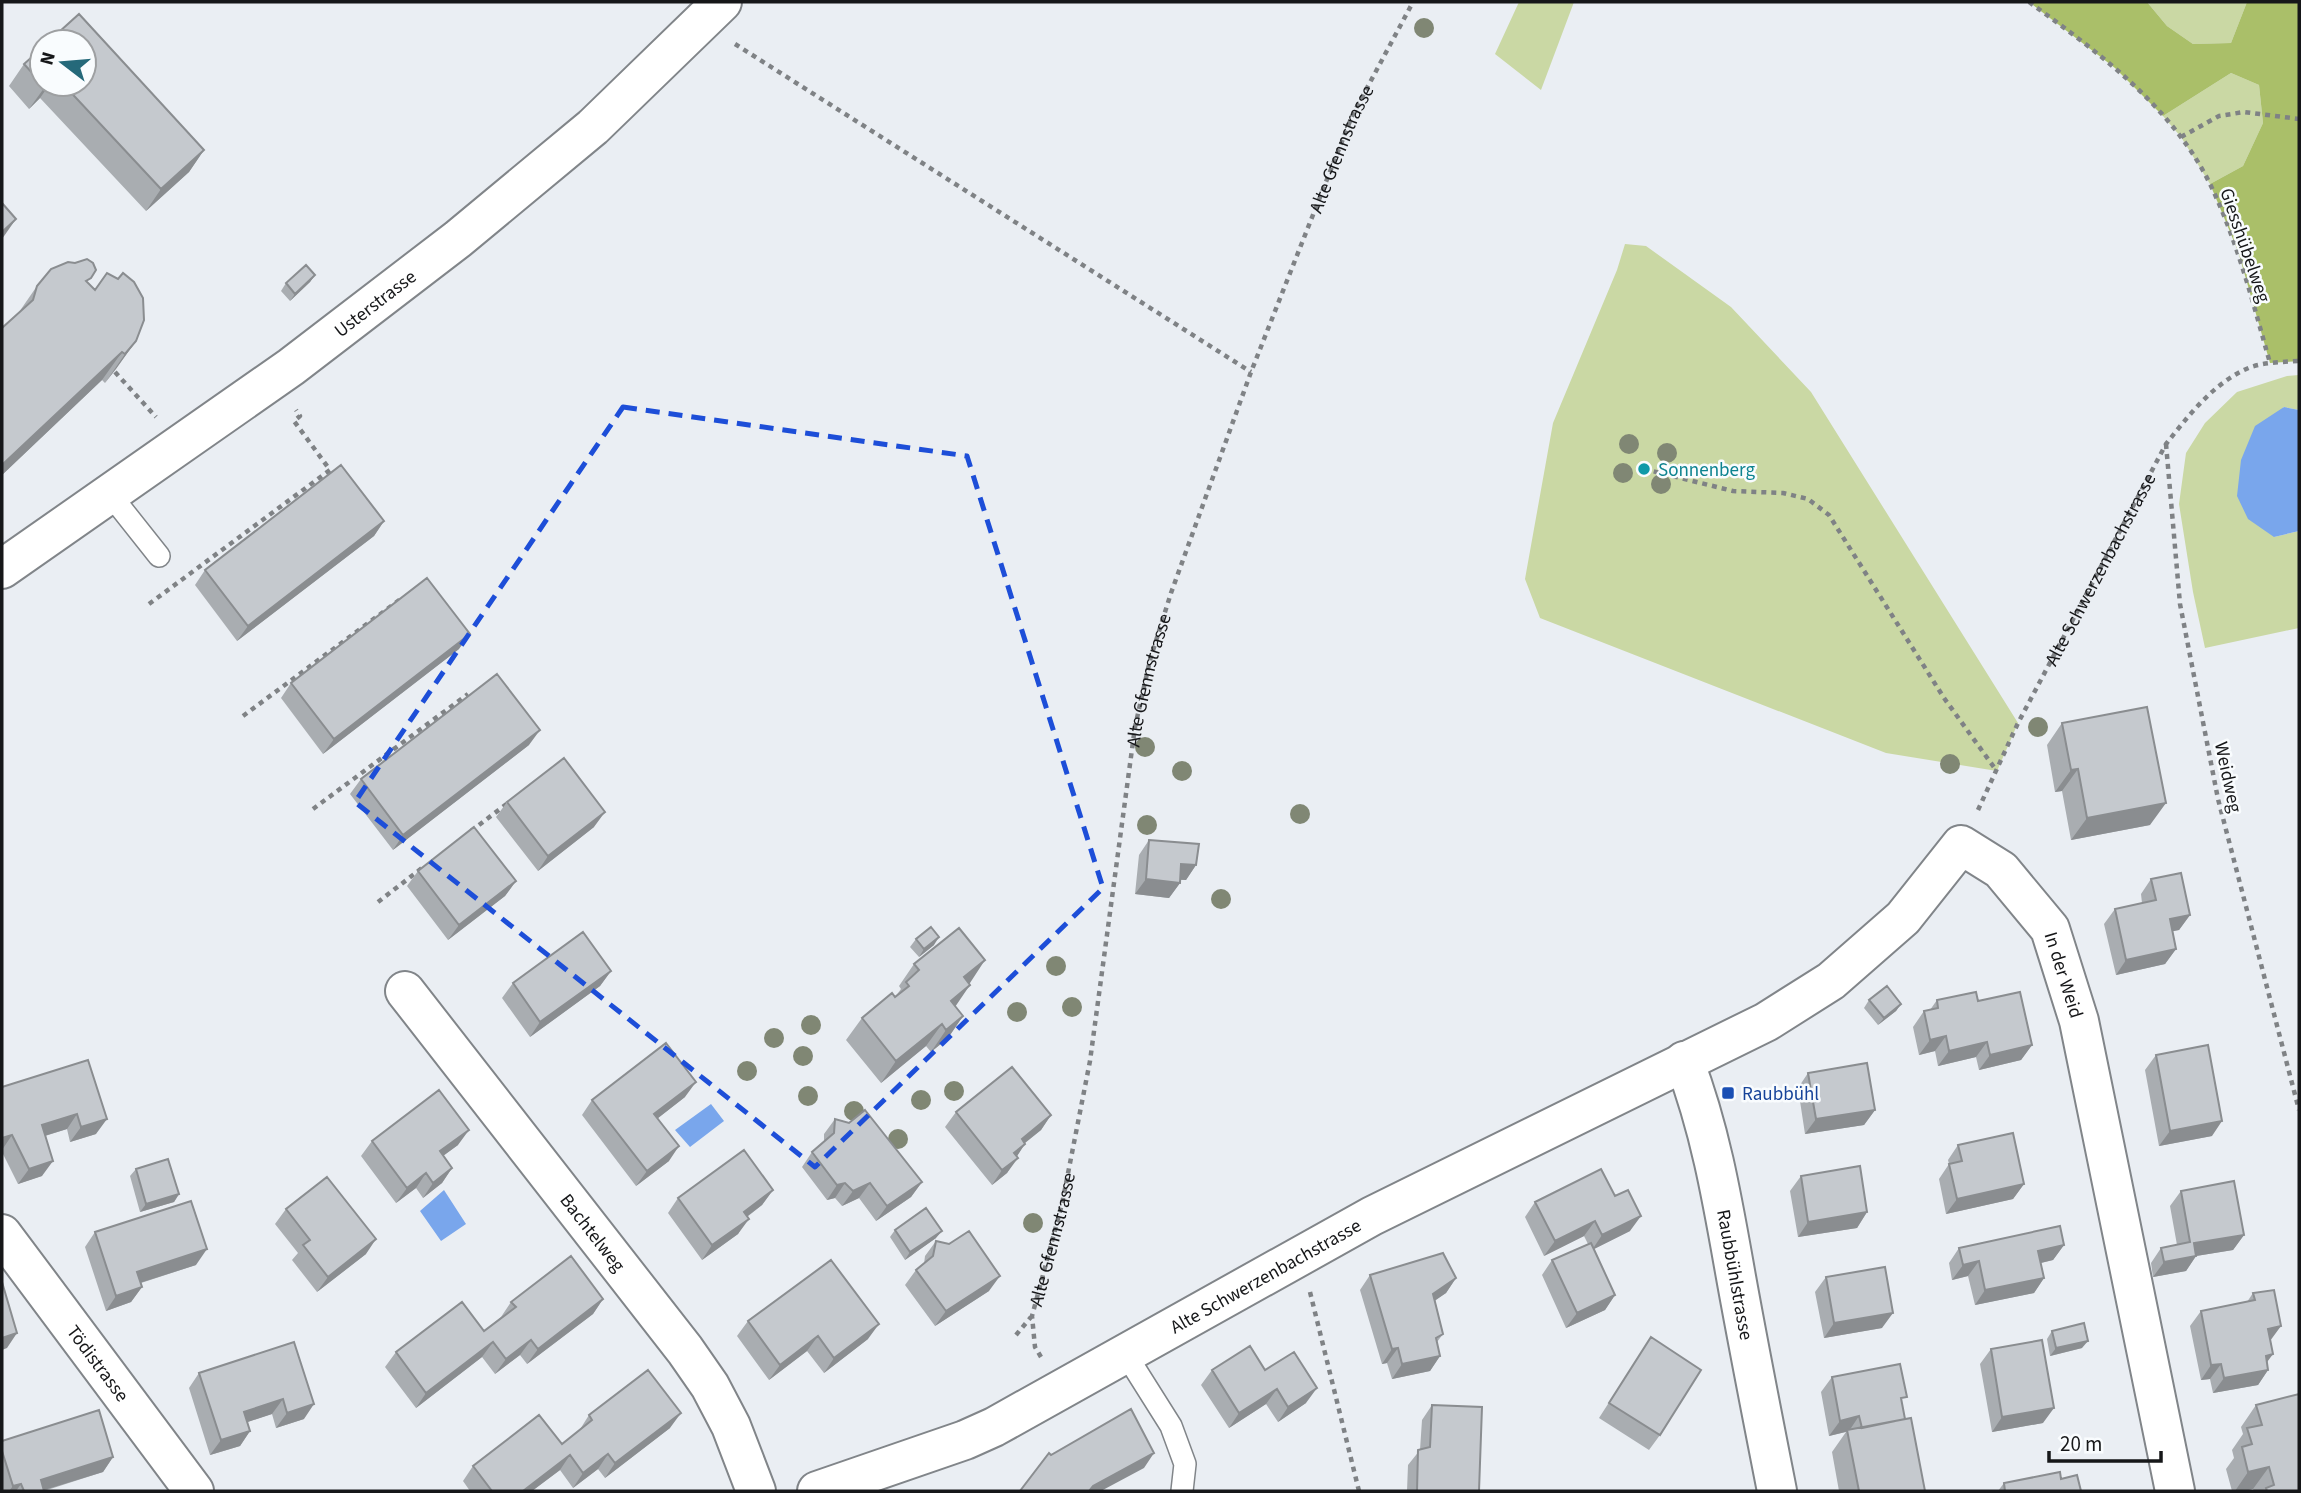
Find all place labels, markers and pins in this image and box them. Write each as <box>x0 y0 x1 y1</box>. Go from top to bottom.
place label: Sonnenberg <box>1658 457 1755 484</box>
marker: Sonnenberg <box>1636 461 1652 477</box>
place label: Raubbühl <box>1742 1081 1819 1108</box>
marker: Raubbühl <box>1720 1085 1736 1101</box>

